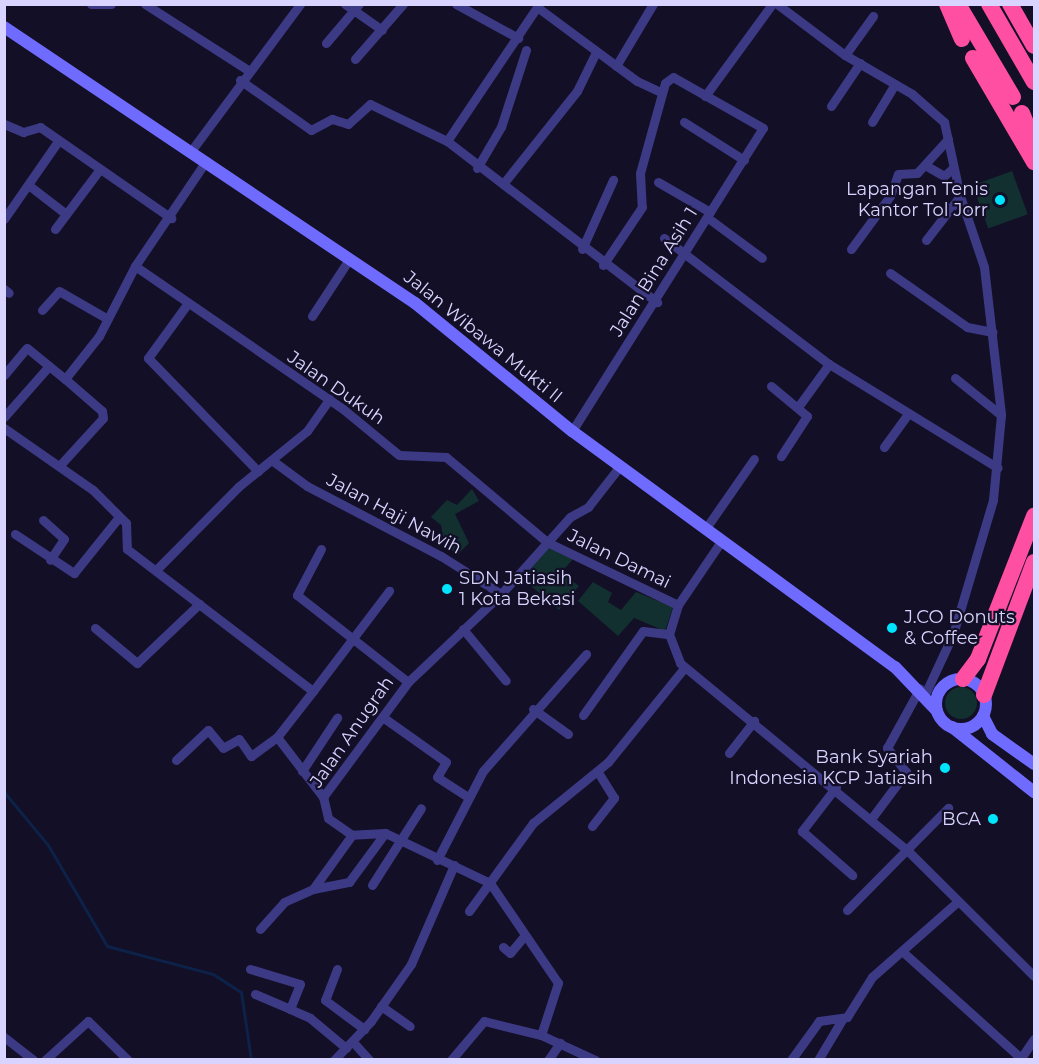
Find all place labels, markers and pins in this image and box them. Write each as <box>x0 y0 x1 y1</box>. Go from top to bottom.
place label: Lapangan Tenis Kantor Tol Jorr <box>846 179 988 222</box>
marker: Lapangan Tenis Kantor Tol Jorr <box>993 193 1007 207</box>
place label: SDN Jatiasih 1 Kota Bekasi <box>459 568 575 610</box>
marker: SDN Jatiasih 1 Kota Bekasi <box>440 582 454 596</box>
place label: J.CO Donuts & Coffee <box>904 607 1015 650</box>
marker: J.CO Donuts & Coffee <box>885 621 899 635</box>
place label: Bank Syariah Indonesia KCP Jatiasih <box>729 747 933 789</box>
marker: Bank Syariah Indonesia KCP Jatiasih <box>938 761 952 775</box>
place label: BCA <box>942 808 981 830</box>
marker: BCA <box>986 812 1000 826</box>

